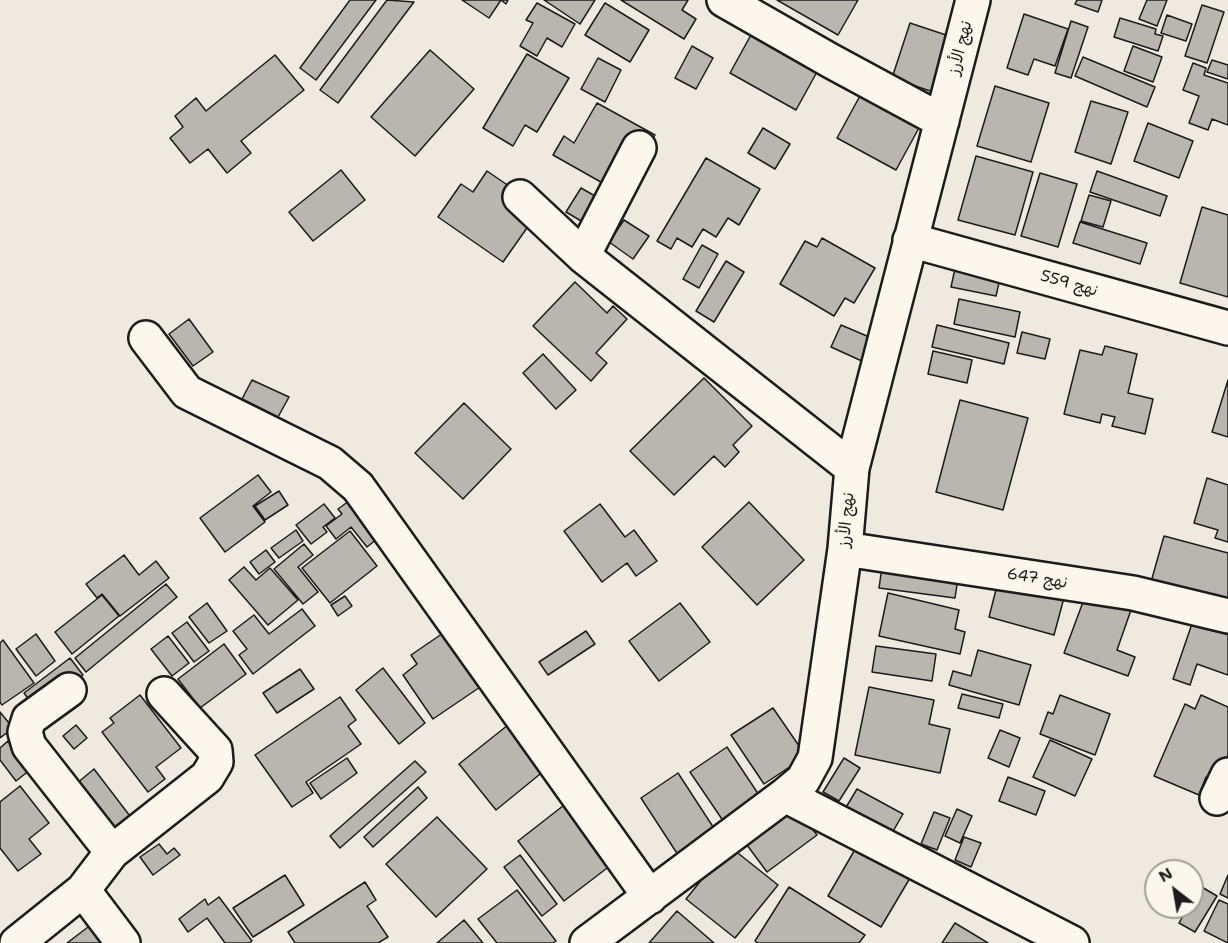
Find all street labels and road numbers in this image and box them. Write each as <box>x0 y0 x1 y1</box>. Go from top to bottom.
street label: نهج الأرز <box>945 19 977 77</box>
street label: نهج 559 <box>1038 267 1100 301</box>
street label: نهج الأرز <box>835 492 859 548</box>
street label: نهج 647 <box>1005 565 1069 593</box>

